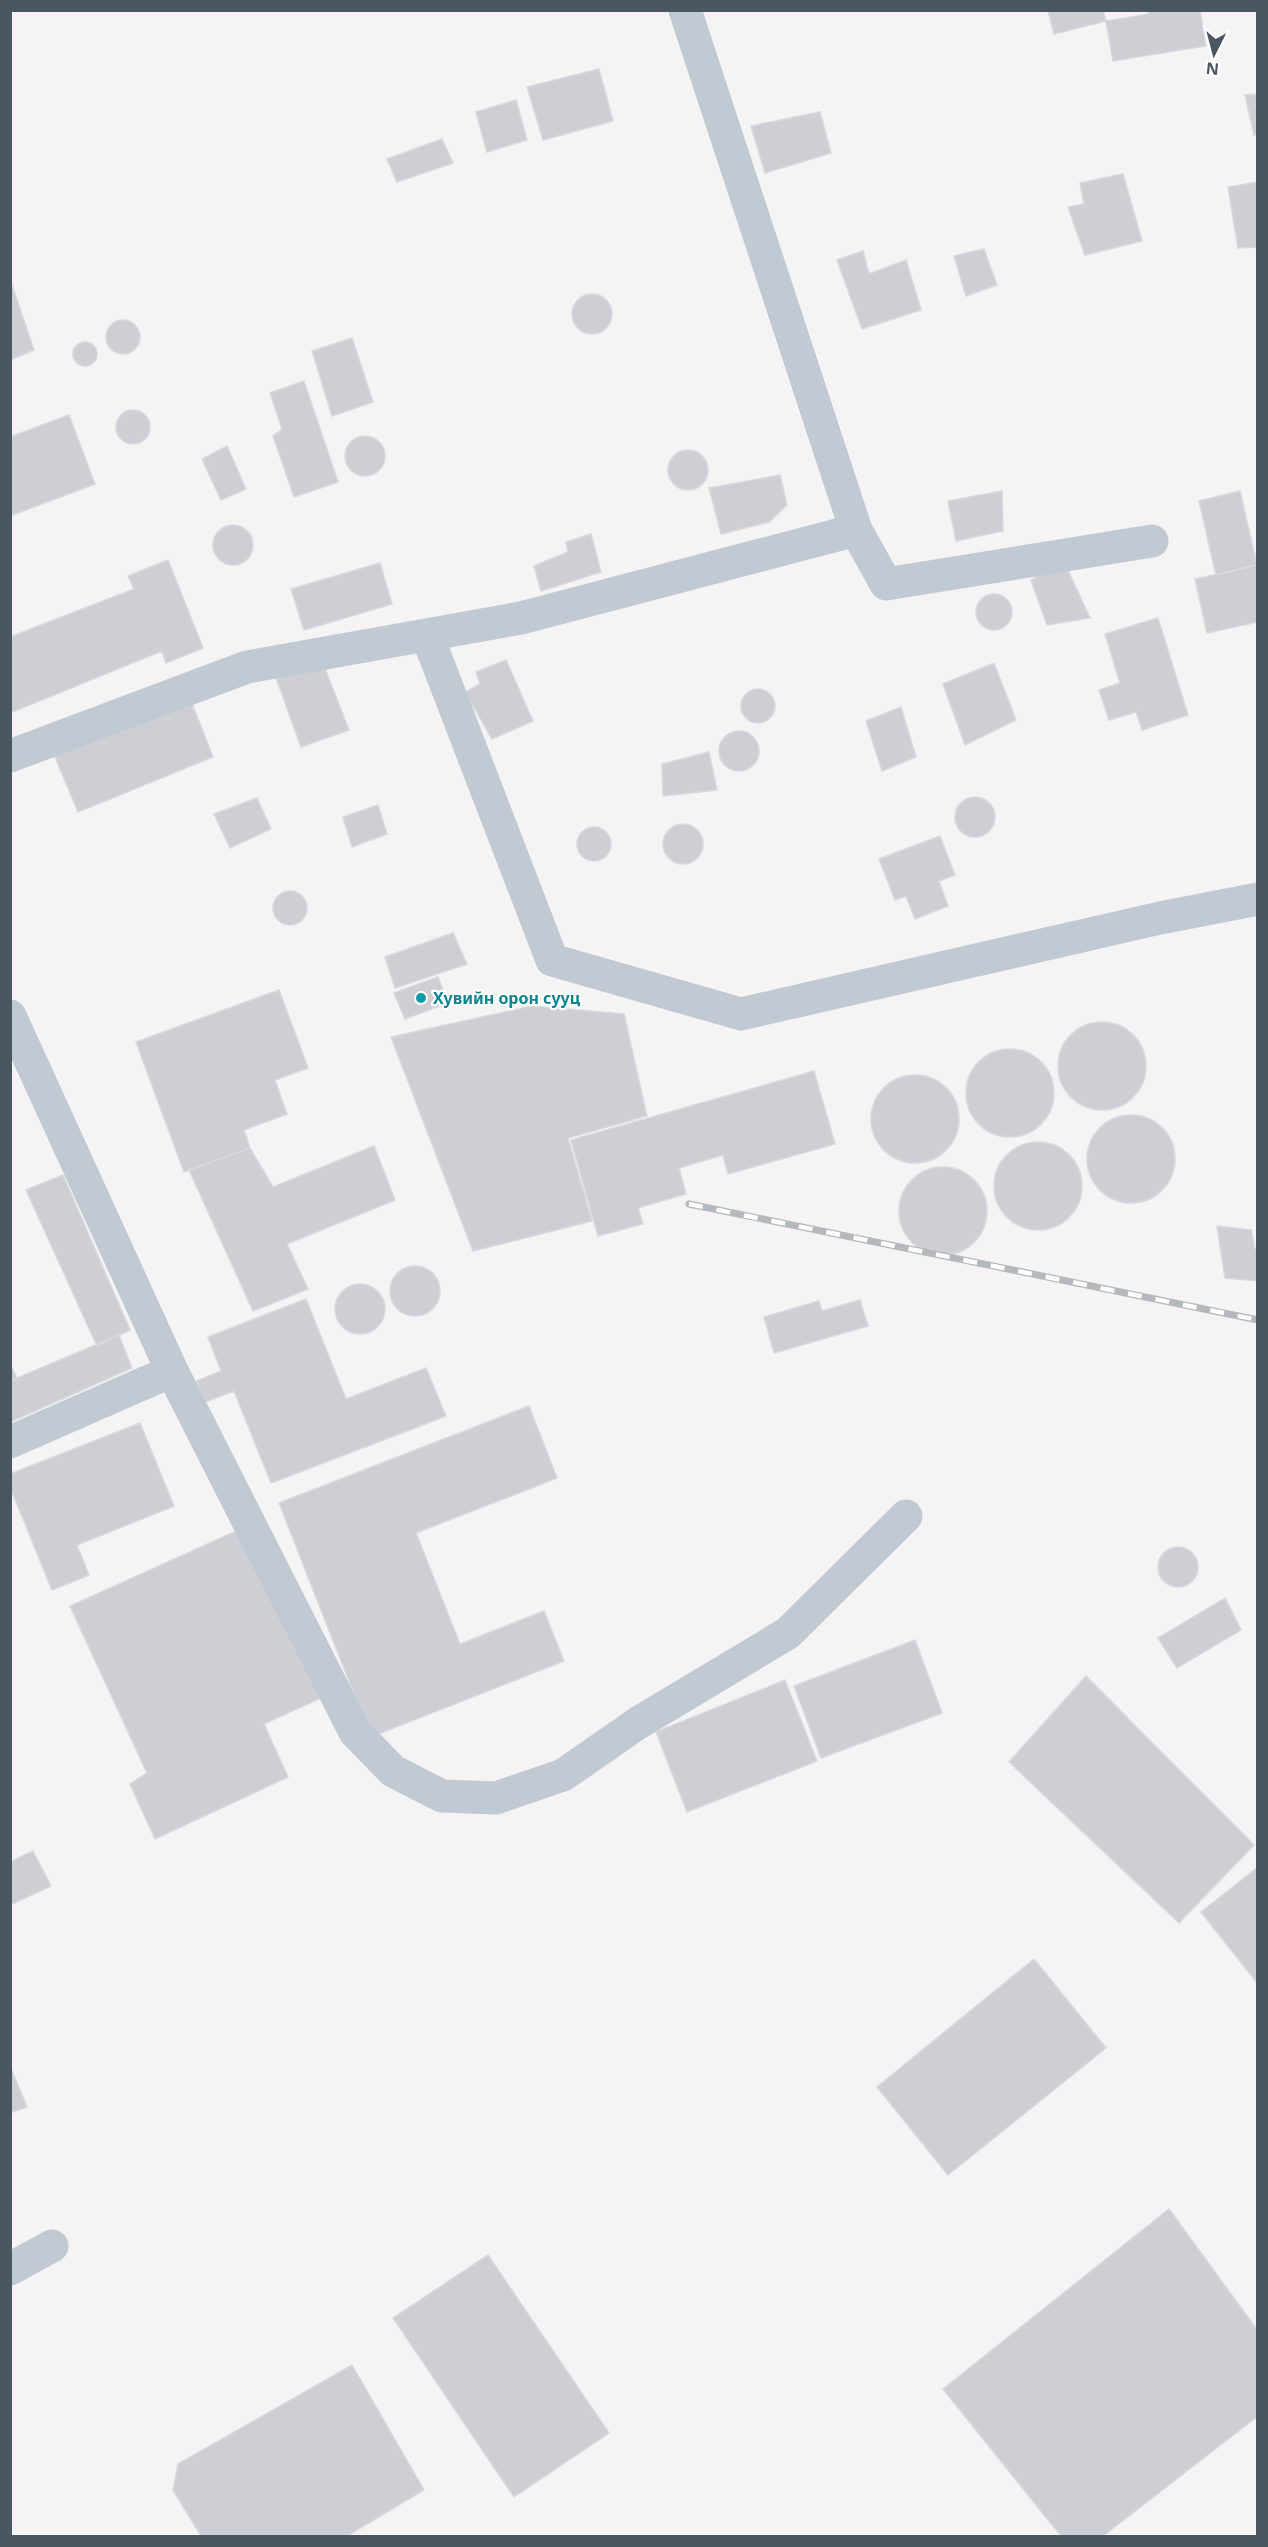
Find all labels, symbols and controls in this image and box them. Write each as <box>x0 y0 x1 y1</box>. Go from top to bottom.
north arrow <box>1184 24 1244 84</box>
text: N <box>1205 57 1220 81</box>
place label: Хувийн орон сууц <box>433 987 581 1009</box>
marker: Хувийн орон сууц <box>414 991 428 1005</box>

